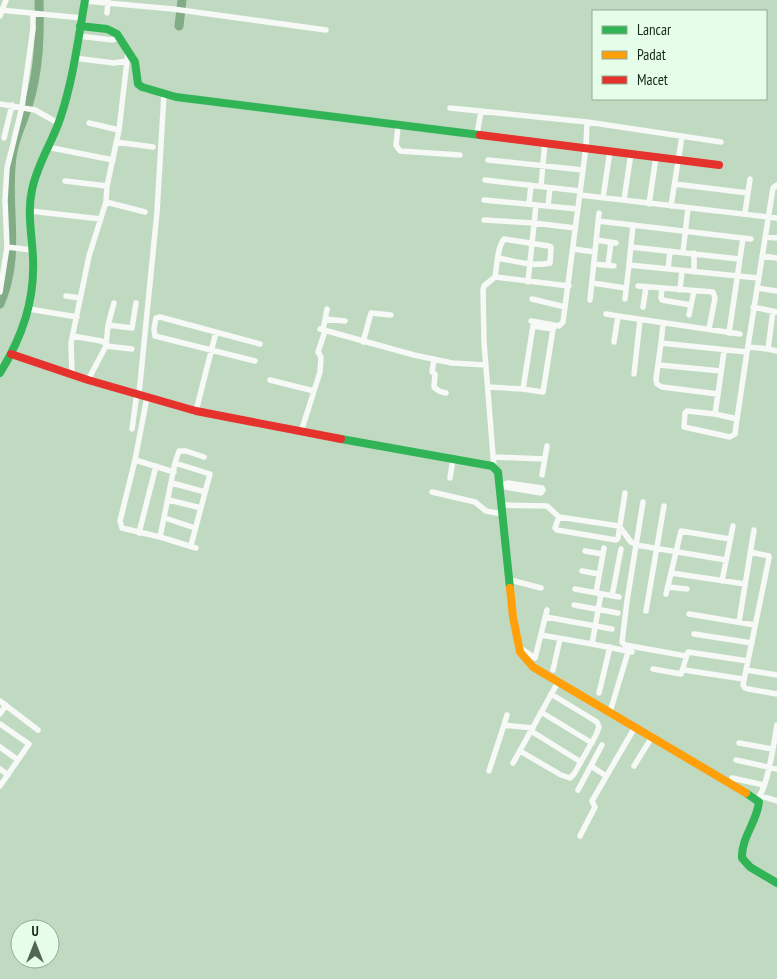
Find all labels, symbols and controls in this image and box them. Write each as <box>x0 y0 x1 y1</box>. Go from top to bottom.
legend <box>592 10 767 100</box>
text: Lancar <box>637 20 672 39</box>
text: Padat <box>637 45 666 64</box>
text: Macet <box>637 70 668 89</box>
north arrow <box>10 919 60 969</box>
text: U <box>31 922 39 940</box>

